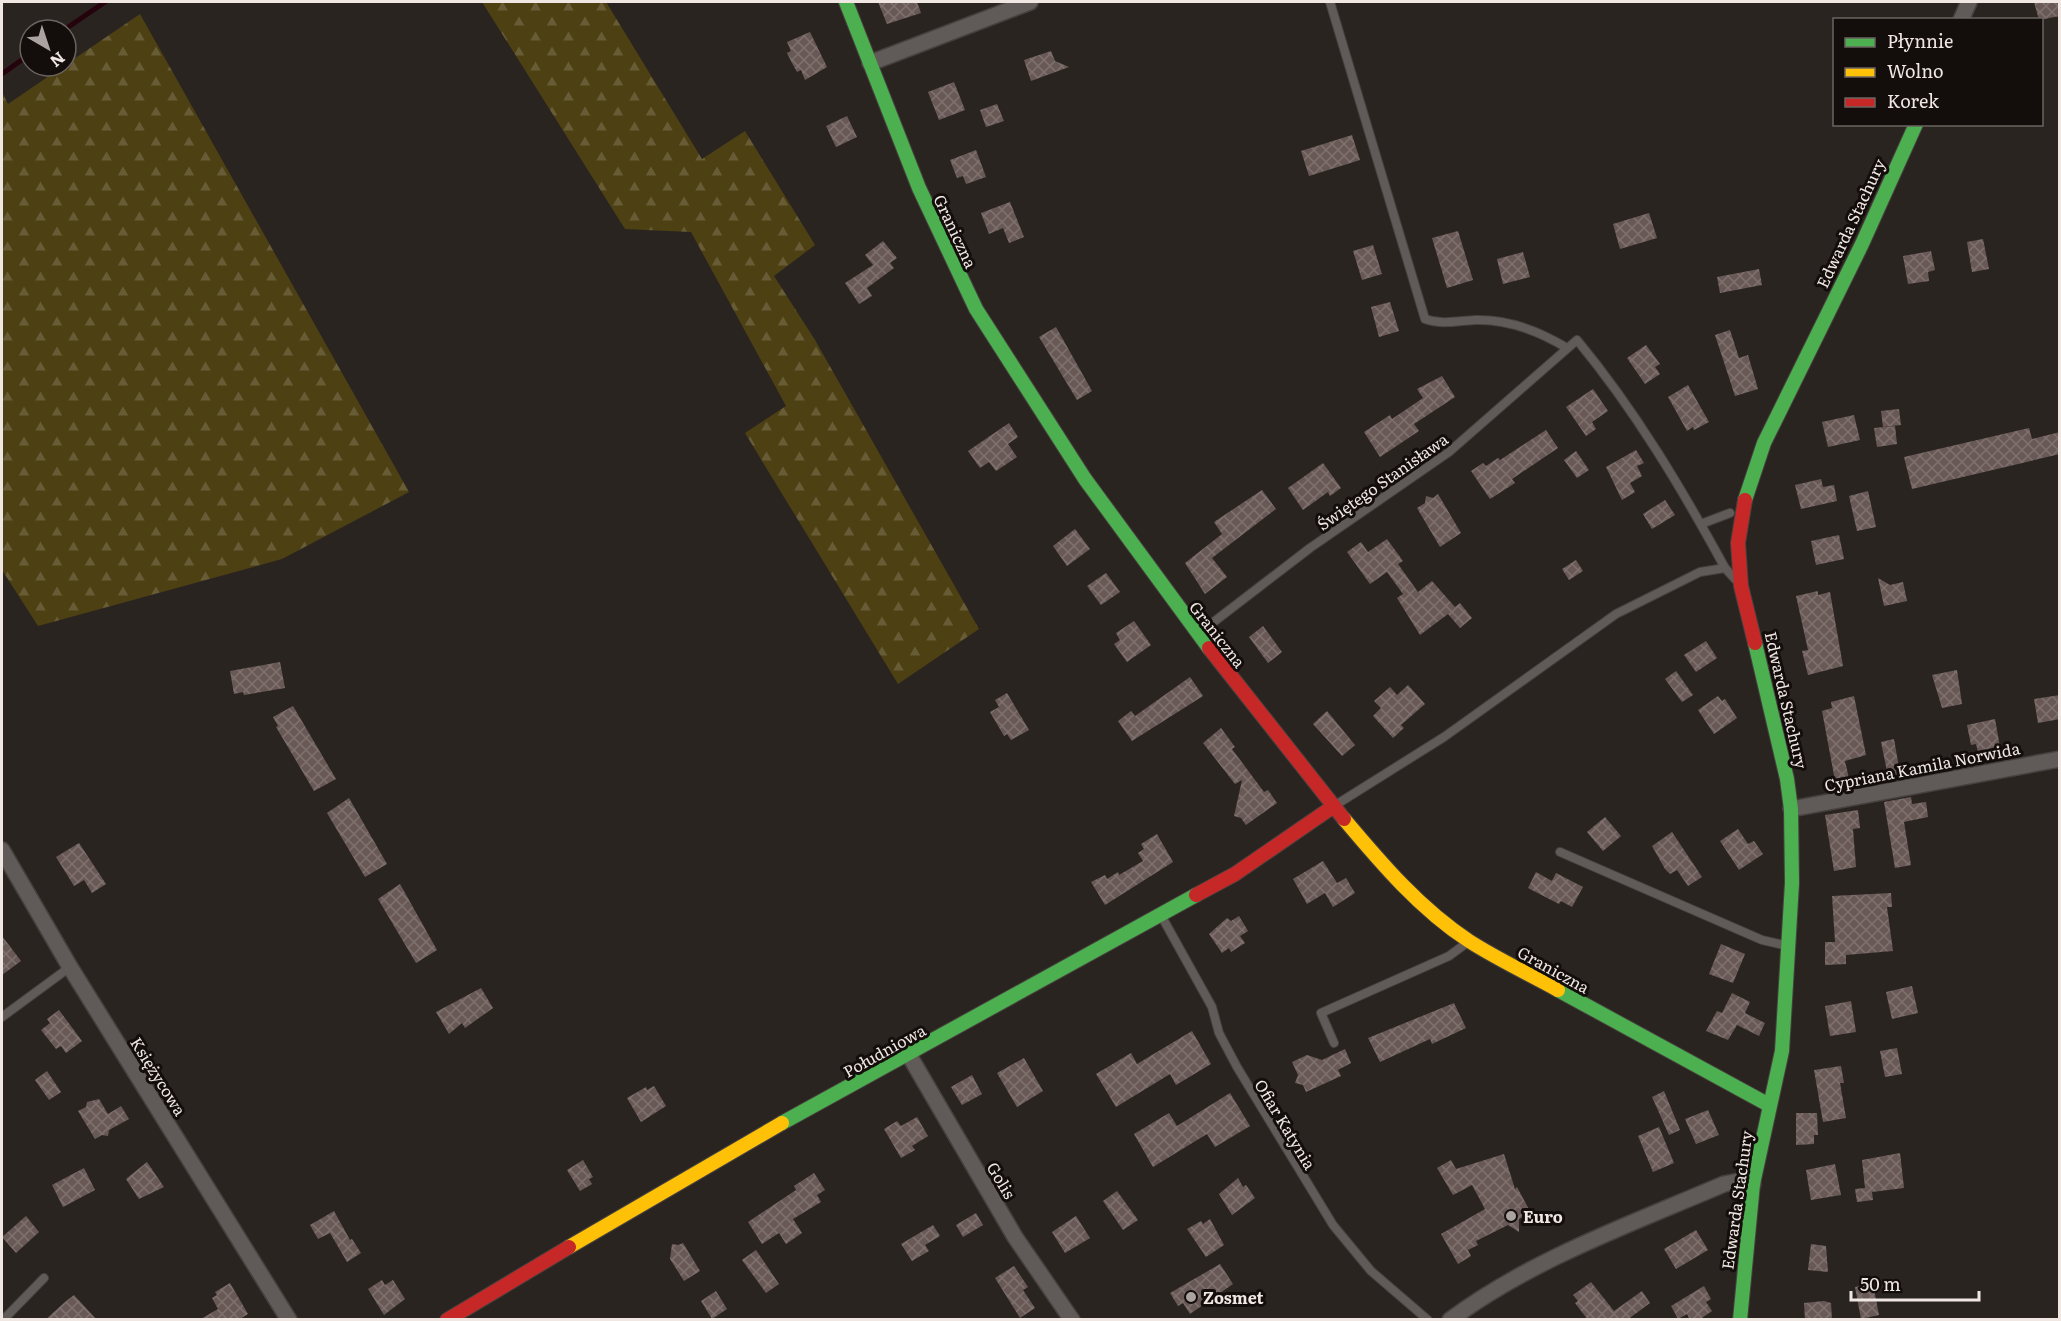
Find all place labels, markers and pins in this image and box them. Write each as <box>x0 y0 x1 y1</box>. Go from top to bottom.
place label: Euro <box>1523 1204 1563 1228</box>
marker: Euro <box>1504 1209 1518 1223</box>
place label: Zosmet <box>1203 1285 1264 1309</box>
marker: Zosmet <box>1184 1290 1198 1304</box>

